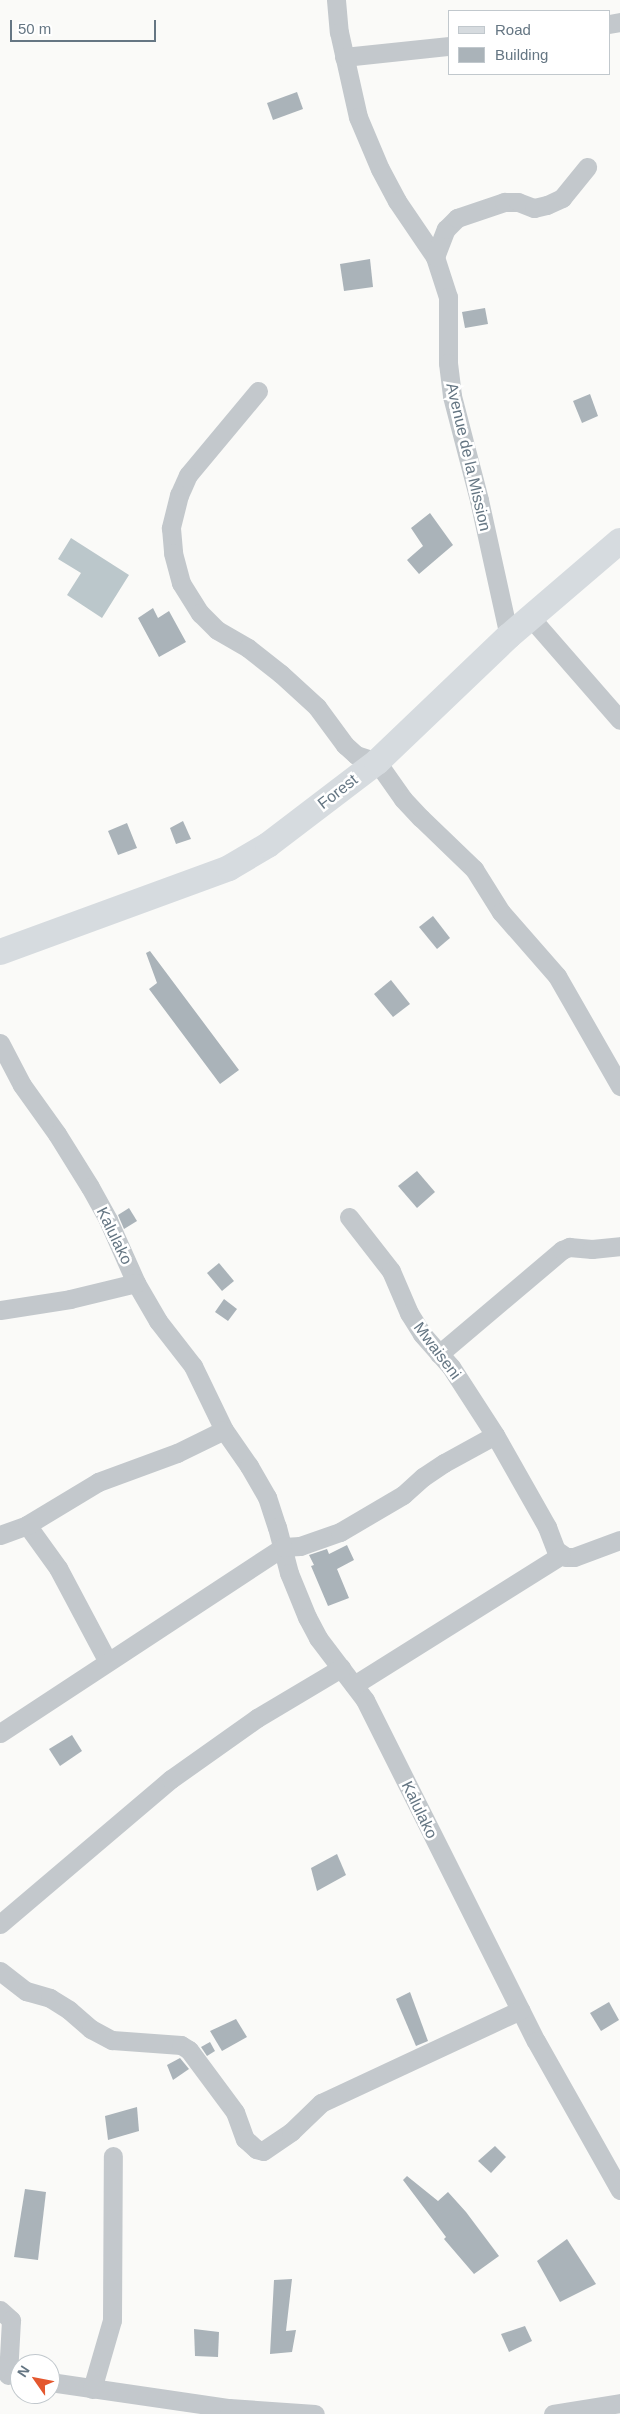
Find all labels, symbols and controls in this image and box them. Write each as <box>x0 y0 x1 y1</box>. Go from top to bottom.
scale bar <box>12 10 159 42</box>
legend <box>448 10 610 75</box>
text: 50 m <box>18 20 51 37</box>
text: Road <box>495 21 531 38</box>
text: Building <box>495 46 548 63</box>
street label: Avenue de la Mission <box>442 381 494 533</box>
street label: Forest <box>314 770 362 814</box>
street label: Kalulako <box>92 1204 136 1268</box>
street label: Mwaiseni <box>409 1319 465 1383</box>
street label: Kalulako <box>397 1778 441 1842</box>
north arrow <box>10 2354 60 2404</box>
text: N <box>14 2363 33 2380</box>

